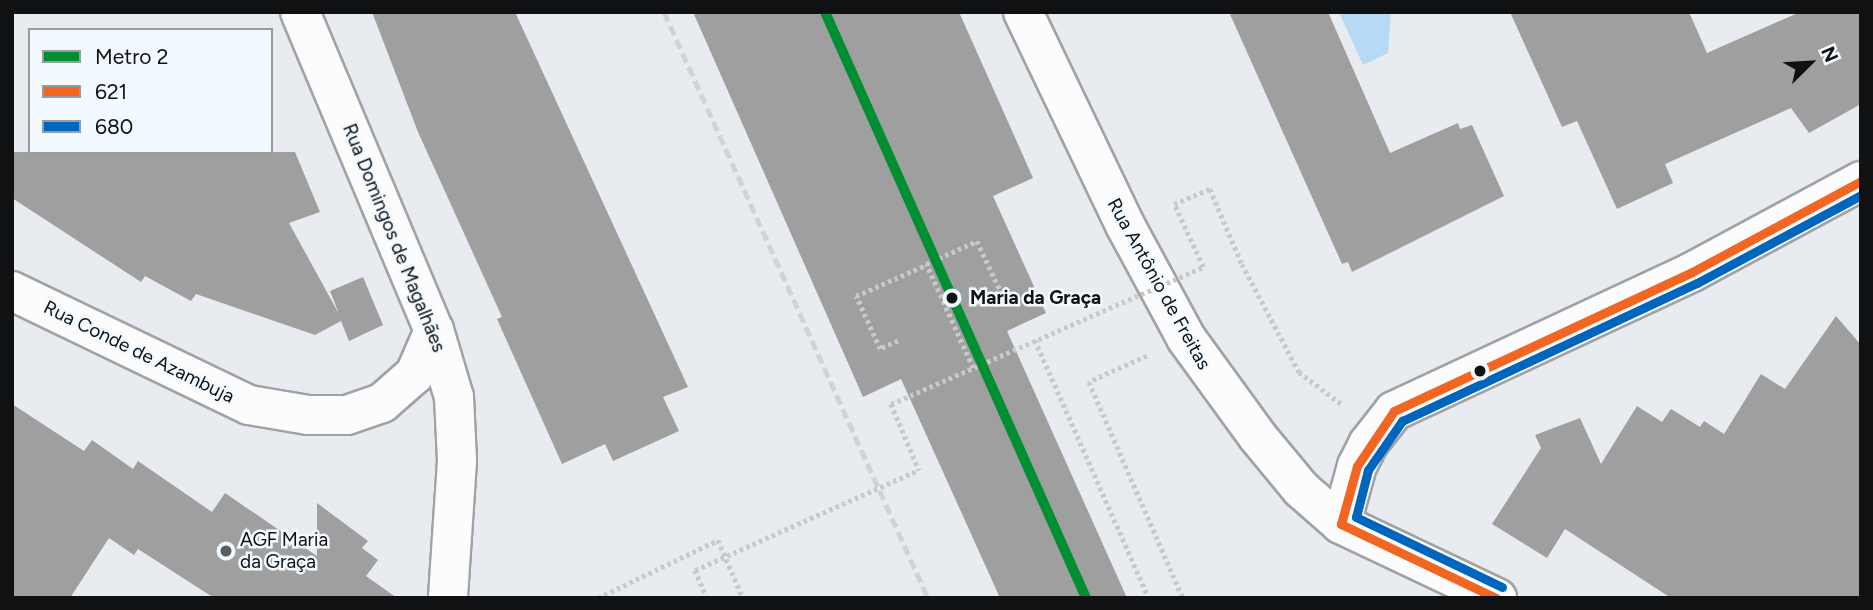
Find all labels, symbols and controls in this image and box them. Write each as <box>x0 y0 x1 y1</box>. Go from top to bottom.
legend <box>28 28 273 154</box>
north arrow <box>1775 28 1845 98</box>
text: N <box>1816 43 1843 66</box>
text: Metro 2 <box>95 44 168 69</box>
text: 621 <box>95 79 127 104</box>
text: 680 <box>95 114 133 139</box>
street label: Rua Domingos de Magalhães <box>338 120 450 356</box>
street label: Rua Antônio de Freitas <box>1102 194 1216 374</box>
marker: Maria da Graça <box>941 287 963 309</box>
place label: Maria da Graça <box>970 287 1101 309</box>
street label: Rua Conde de Azambuja <box>40 296 238 408</box>
unlabelled marker <box>1473 364 1487 378</box>
place label: AGF Maria da Graça <box>240 529 328 573</box>
marker: AGF Maria da Graça <box>218 543 234 559</box>

